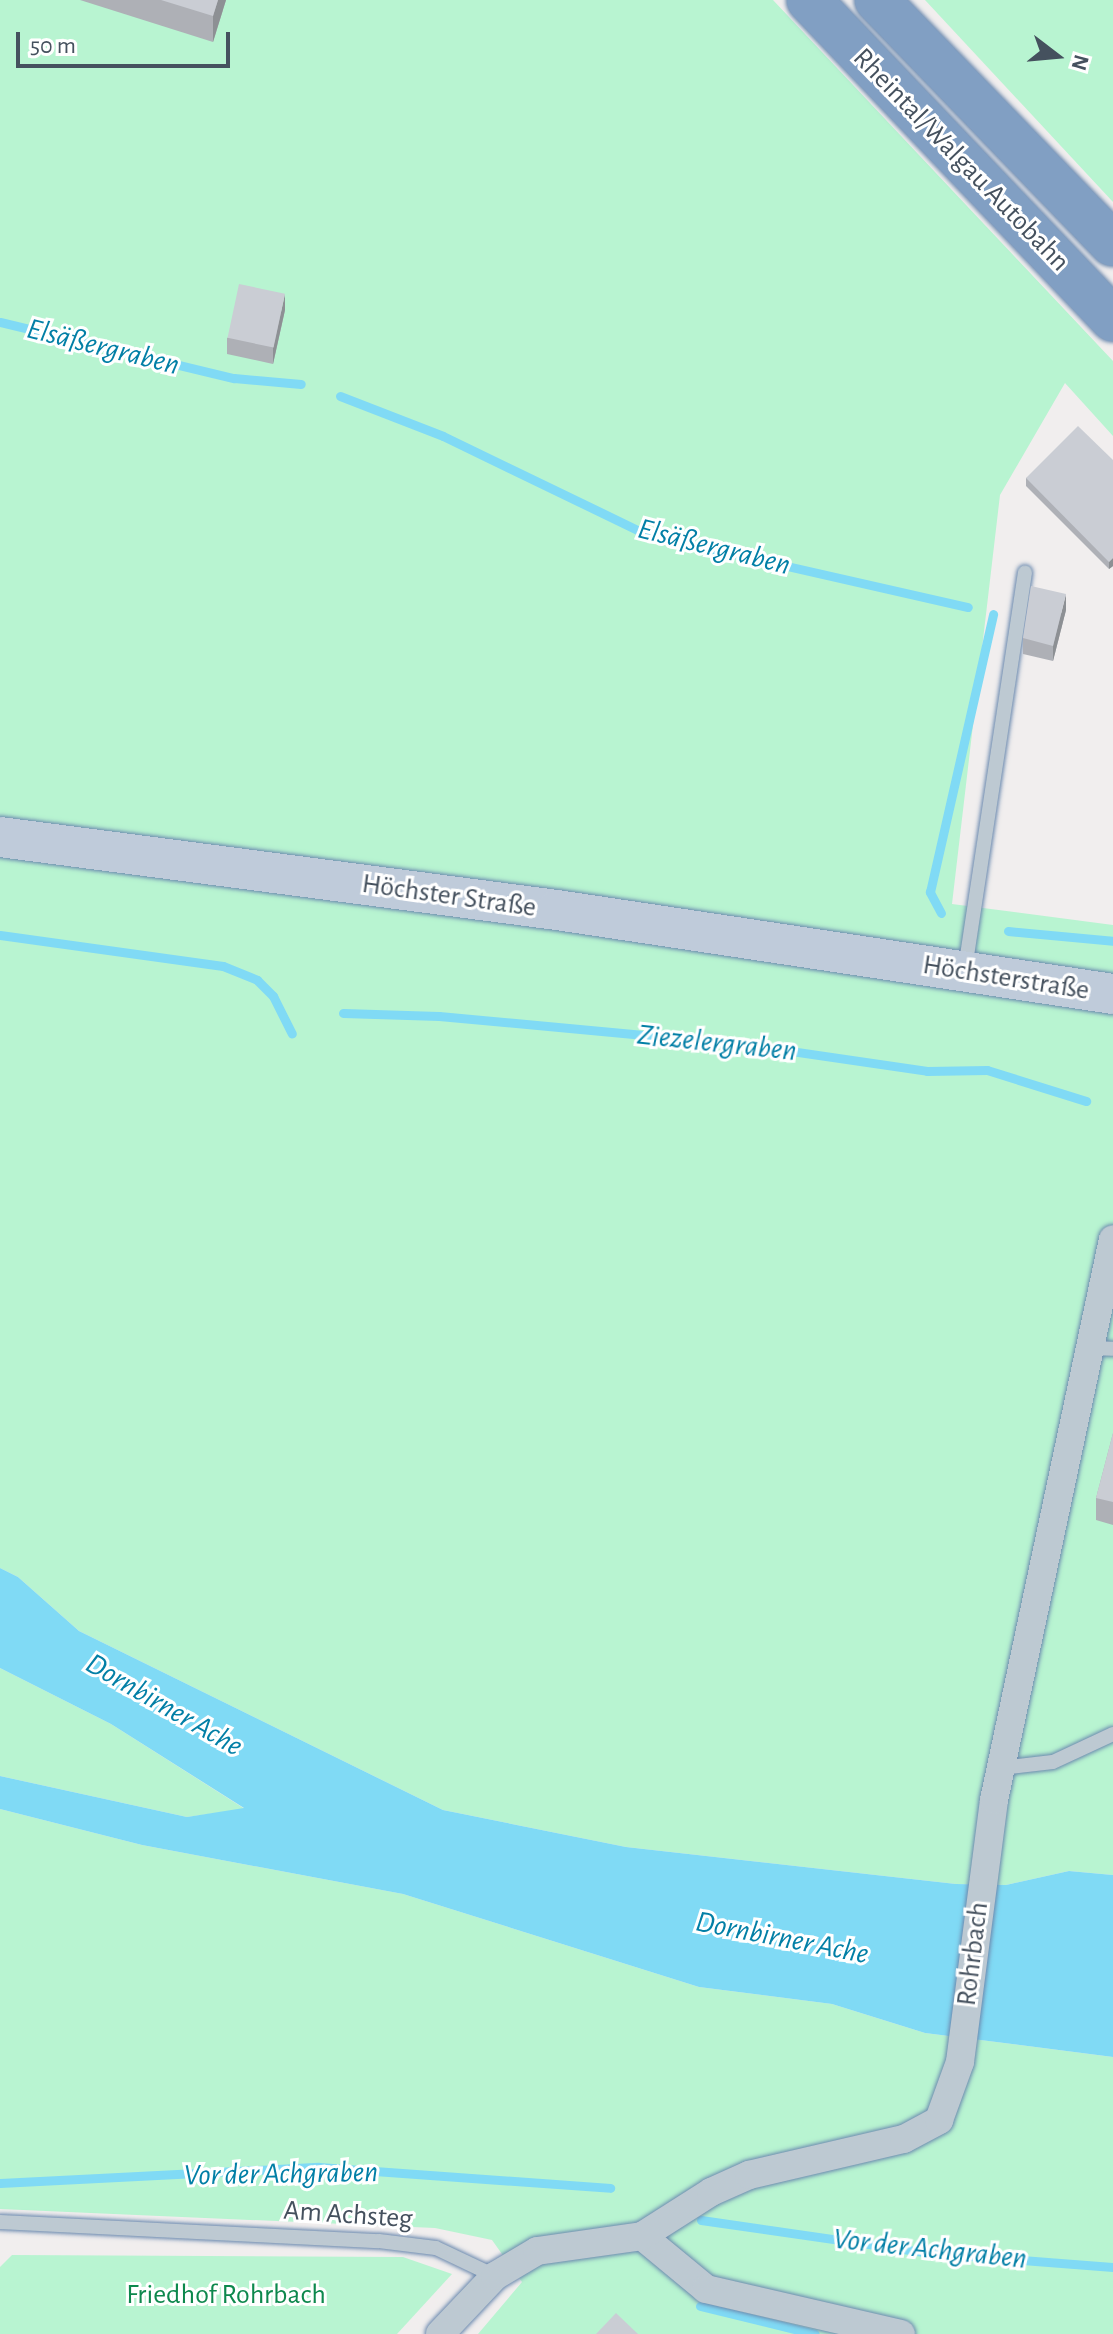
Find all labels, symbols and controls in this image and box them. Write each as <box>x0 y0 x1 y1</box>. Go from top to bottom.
scale bar <box>20 16 234 66</box>
north arrow <box>1017 16 1097 96</box>
text: 50 m <box>30 34 76 58</box>
street label: Rheintal/Walgau Autobahn <box>846 41 1076 279</box>
text: N <box>1067 52 1093 73</box>
water label: Elsäßergraben <box>23 311 183 383</box>
water label: Elsäßergraben <box>634 511 794 583</box>
street label: Höchster Straße <box>360 867 538 925</box>
street label: Höchsterstraße <box>920 948 1092 1008</box>
water label: Ziezelergraben <box>636 1017 798 1069</box>
water label: Dornbirner Ache <box>79 1646 249 1764</box>
street label: Rohrbach <box>950 1900 996 2008</box>
water label: Dornbirner Ache <box>693 1904 871 1972</box>
water label: Vor der Achgraben <box>184 2154 378 2194</box>
street label: Am Achsteg <box>282 2194 414 2236</box>
water label: Vor der Achgraben <box>831 2221 1029 2277</box>
park label: Friedhof Rohrbach <box>126 2278 326 2312</box>

